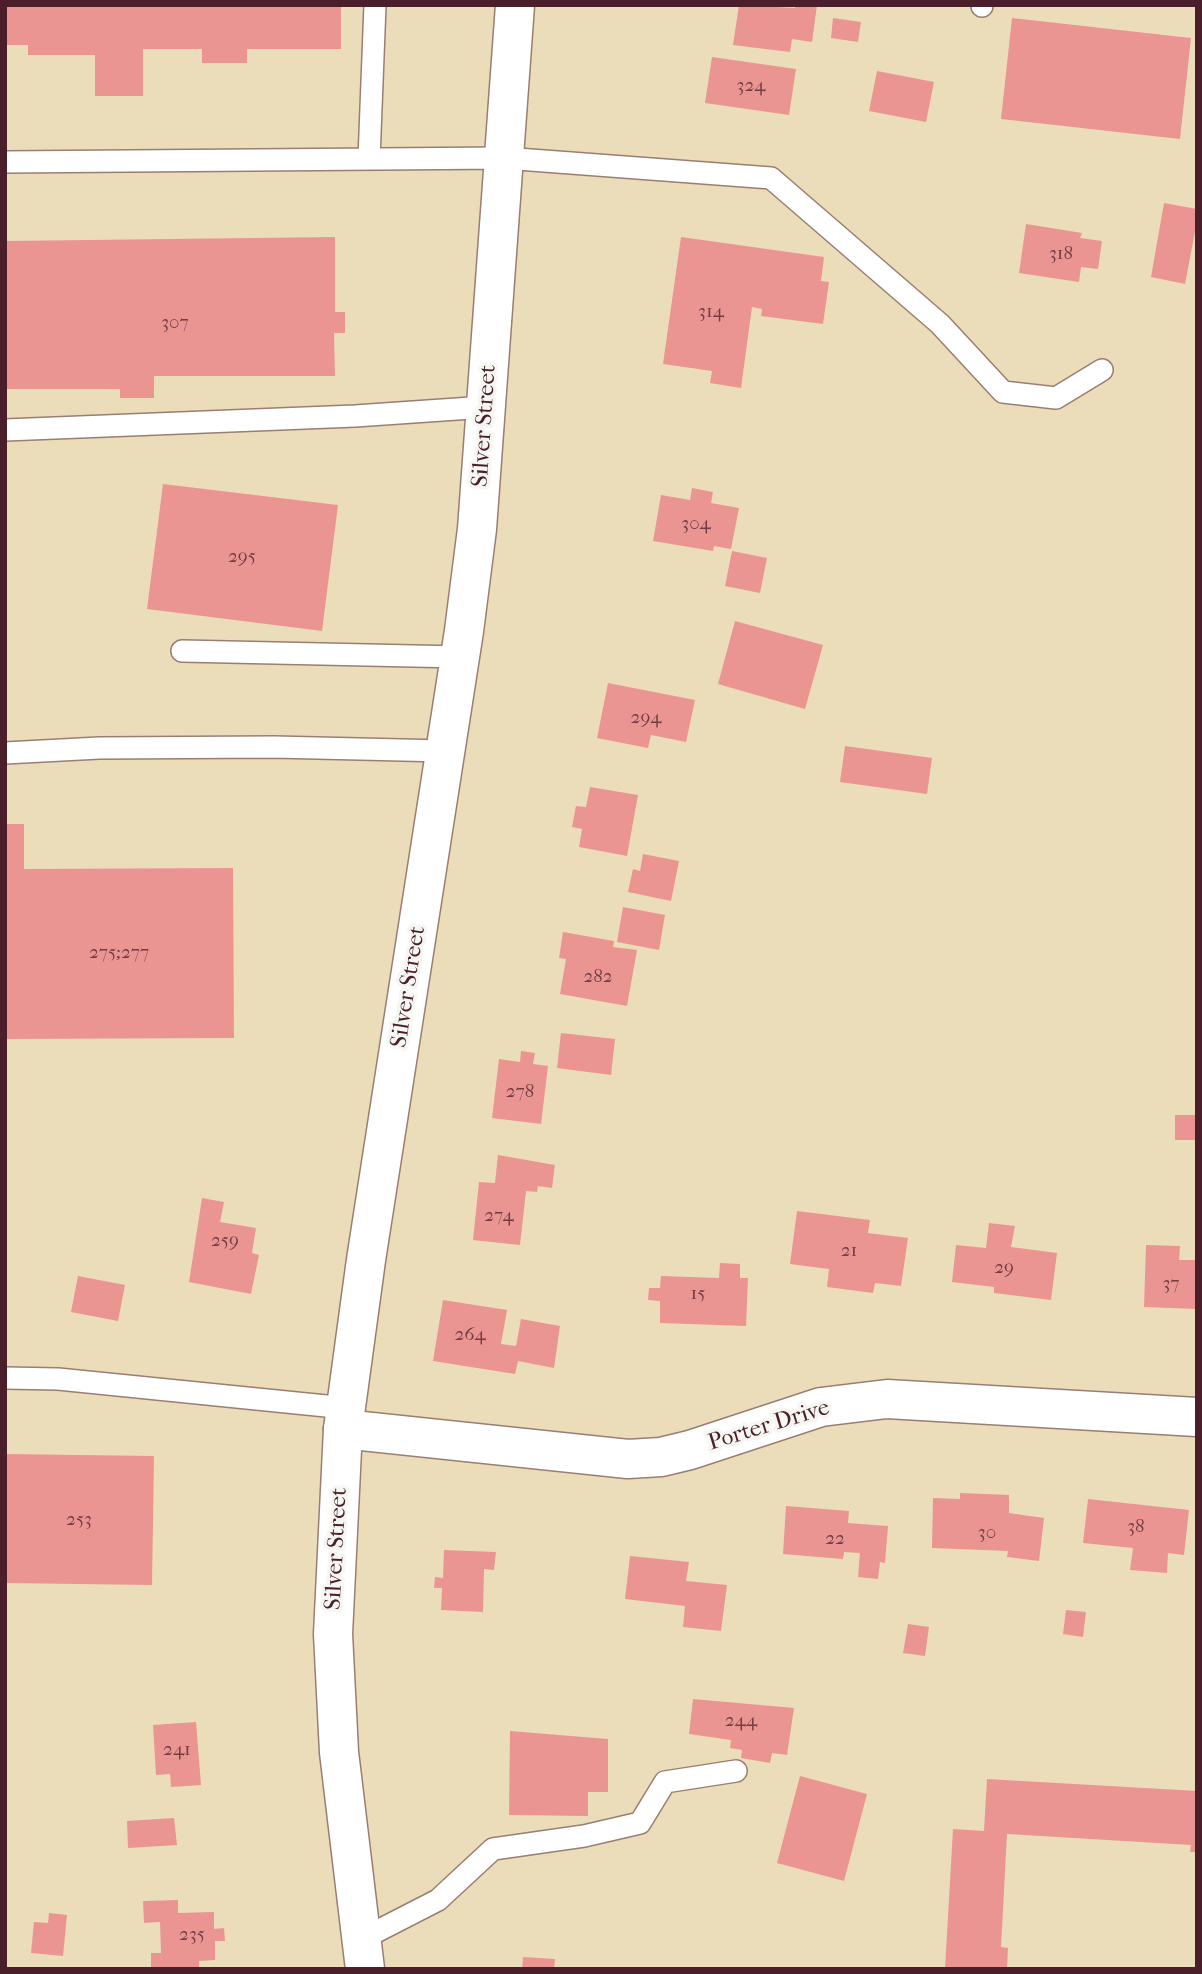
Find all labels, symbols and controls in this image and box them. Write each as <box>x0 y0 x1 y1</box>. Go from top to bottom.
house number: 324 <box>737 75 765 97</box>
house number: 318 <box>1049 243 1073 265</box>
house number: 314 <box>698 301 724 323</box>
house number: 307 <box>161 312 189 334</box>
street label: Silver Street <box>467 364 503 488</box>
house number: 304 <box>681 513 711 535</box>
house number: 295 <box>228 546 256 568</box>
house number: 294 <box>631 707 661 729</box>
street label: Silver Street <box>386 924 432 1050</box>
house number: 275;277 <box>89 942 149 964</box>
house number: 282 <box>583 966 613 988</box>
house number: 278 <box>506 1081 534 1103</box>
house number: 274 <box>484 1205 514 1227</box>
house number: 259 <box>211 1230 239 1252</box>
house number: 21 <box>841 1240 857 1262</box>
house number: 29 <box>994 1257 1014 1279</box>
house number: 37 <box>1163 1273 1179 1295</box>
house number: 15 <box>691 1283 705 1305</box>
house number: 264 <box>454 1324 486 1346</box>
street label: Porter Drive <box>705 1394 833 1458</box>
street label: Silver Street <box>320 1487 354 1611</box>
house number: 253 <box>66 1509 92 1531</box>
house number: 38 <box>1127 1516 1145 1538</box>
house number: 30 <box>978 1522 996 1544</box>
house number: 22 <box>825 1528 845 1550</box>
house number: 244 <box>725 1710 757 1732</box>
house number: 241 <box>163 1739 191 1761</box>
house number: 235 <box>179 1924 205 1946</box>

